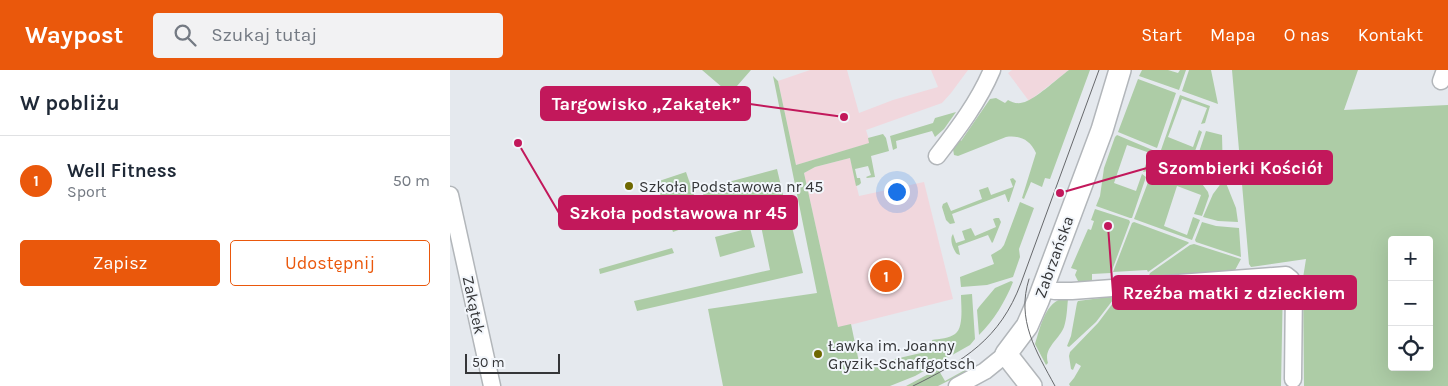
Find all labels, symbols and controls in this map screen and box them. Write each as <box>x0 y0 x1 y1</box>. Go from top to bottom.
search box <box>153 13 503 58</box>
text: Waypost <box>25 21 123 49</box>
icon: search <box>171 21 199 49</box>
text: Szukaj tutaj <box>211 24 317 46</box>
text: Start <box>1141 24 1182 46</box>
text: Mapa <box>1210 24 1256 46</box>
text: O nas <box>1284 24 1330 46</box>
text: Kontakt <box>1358 24 1423 46</box>
callout: Targowisko „Zakątek” <box>541 87 750 120</box>
text: W pobliżu <box>20 91 120 115</box>
text: Targowisko „Zakątek” <box>552 93 740 115</box>
callout: Szombierki Kościół <box>1147 151 1332 184</box>
text: Szombierki Kościół <box>1158 157 1323 179</box>
text: Well Fitness <box>67 160 177 182</box>
text: 1 <box>33 171 39 190</box>
text: 50 m <box>393 171 430 190</box>
place label: Szkoła Podstawowa nr 45 <box>639 177 823 196</box>
your location <box>884 179 910 205</box>
marker: Szkoła Podstawowa nr 45 <box>623 180 635 192</box>
text: Sport <box>67 182 107 201</box>
callout: Szkoła podstawowa nr 45 <box>559 196 797 229</box>
text: Szkoła podstawowa nr 45 <box>569 202 787 224</box>
street label: Zabrzańska <box>1030 213 1078 301</box>
map controls <box>1388 236 1433 371</box>
button: + <box>1388 236 1433 281</box>
button: Zapisz <box>20 240 220 286</box>
button: Udostępnij <box>230 240 430 286</box>
pin: 1 <box>870 257 902 295</box>
street label: Zakątek <box>459 274 489 336</box>
callout: Rzeźba matki z dzieckiem <box>1113 276 1356 309</box>
button: − <box>1388 281 1433 326</box>
text: Rzeźba matki z dzieckiem <box>1123 282 1345 304</box>
button: locate <box>1388 326 1433 371</box>
place label: Ławka im. Joanny Gryzik-Schaffgotsch <box>828 336 976 373</box>
marker: Ławka im. Joanny Gryzik-Schaffgotsch <box>812 348 824 360</box>
scale bar <box>465 351 560 374</box>
text: 50 m <box>472 354 505 371</box>

